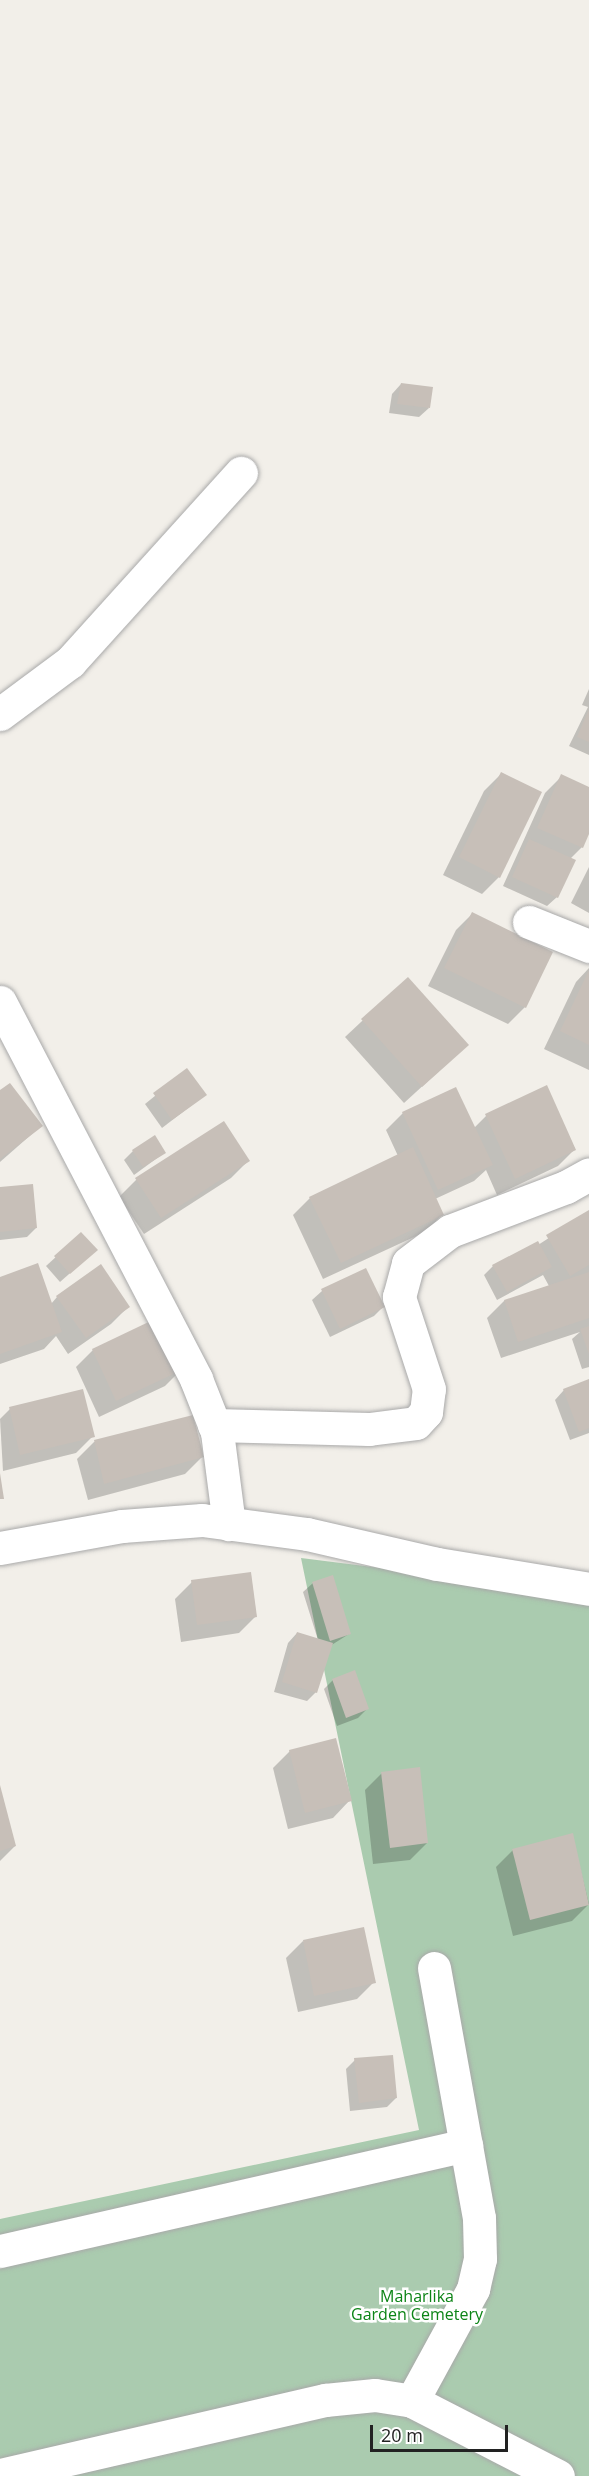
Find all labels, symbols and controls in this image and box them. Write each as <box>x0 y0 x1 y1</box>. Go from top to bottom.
park label: Maharlika Garden Cemetery <box>351 2286 483 2324</box>
scale bar <box>373 2413 511 2451</box>
text: 20 m <box>381 2423 423 2447</box>

